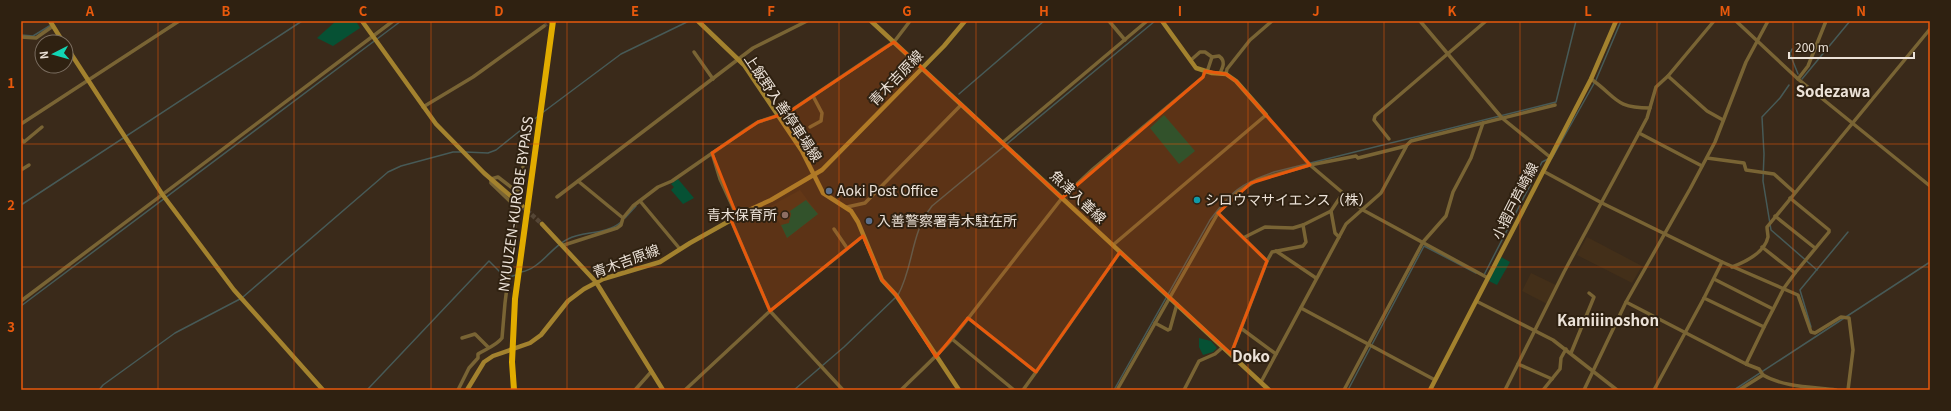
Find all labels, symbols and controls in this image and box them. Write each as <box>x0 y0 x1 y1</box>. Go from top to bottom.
text: A <box>85 1 95 20</box>
text: B <box>222 1 231 20</box>
text: C <box>359 1 368 20</box>
text: D <box>494 1 504 20</box>
text: E <box>631 1 639 20</box>
text: F <box>767 1 775 20</box>
text: G <box>902 1 912 20</box>
text: H <box>1039 1 1049 20</box>
text: I <box>1178 1 1182 20</box>
text: J <box>1312 1 1320 20</box>
text: K <box>1448 1 1457 20</box>
text: L <box>1584 1 1592 20</box>
text: M <box>1719 1 1731 20</box>
text: N <box>1856 1 1866 20</box>
north arrow <box>34 34 74 74</box>
scale bar <box>1789 34 1914 60</box>
text: 200 m <box>1795 38 1829 55</box>
street label: 青木吉原線 <box>864 45 927 109</box>
text: N <box>35 50 51 60</box>
street label: 上飯野入善停車場線 <box>740 50 827 165</box>
text: 1 <box>7 73 15 92</box>
district label: Sodezawa <box>1796 80 1870 101</box>
street label: NYUUZEN-KUROBE BYPASS <box>493 115 537 293</box>
street label: 小摺戸芦崎線 <box>1486 159 1542 243</box>
street label: 魚津入善線 <box>1046 165 1111 227</box>
place label: Aoki Post Office <box>837 180 938 200</box>
marker: Aoki Post Office <box>824 186 834 196</box>
place label: シロウマサイエンス（株） <box>1205 189 1373 209</box>
text: 2 <box>7 195 15 214</box>
marker: シロウマサイエンス（株） <box>1192 195 1202 205</box>
place label: 青木保育所 <box>707 204 777 224</box>
marker: 青木保育所 <box>780 210 790 220</box>
place label: 入善警察署青木駐在所 <box>877 210 1017 230</box>
marker: 入善警察署青木駐在所 <box>864 216 874 226</box>
street label: 青木吉原線 <box>589 239 662 281</box>
district label: Kamiiinoshon <box>1557 309 1659 330</box>
text: 3 <box>7 317 15 336</box>
district label: Doko <box>1232 345 1270 366</box>

